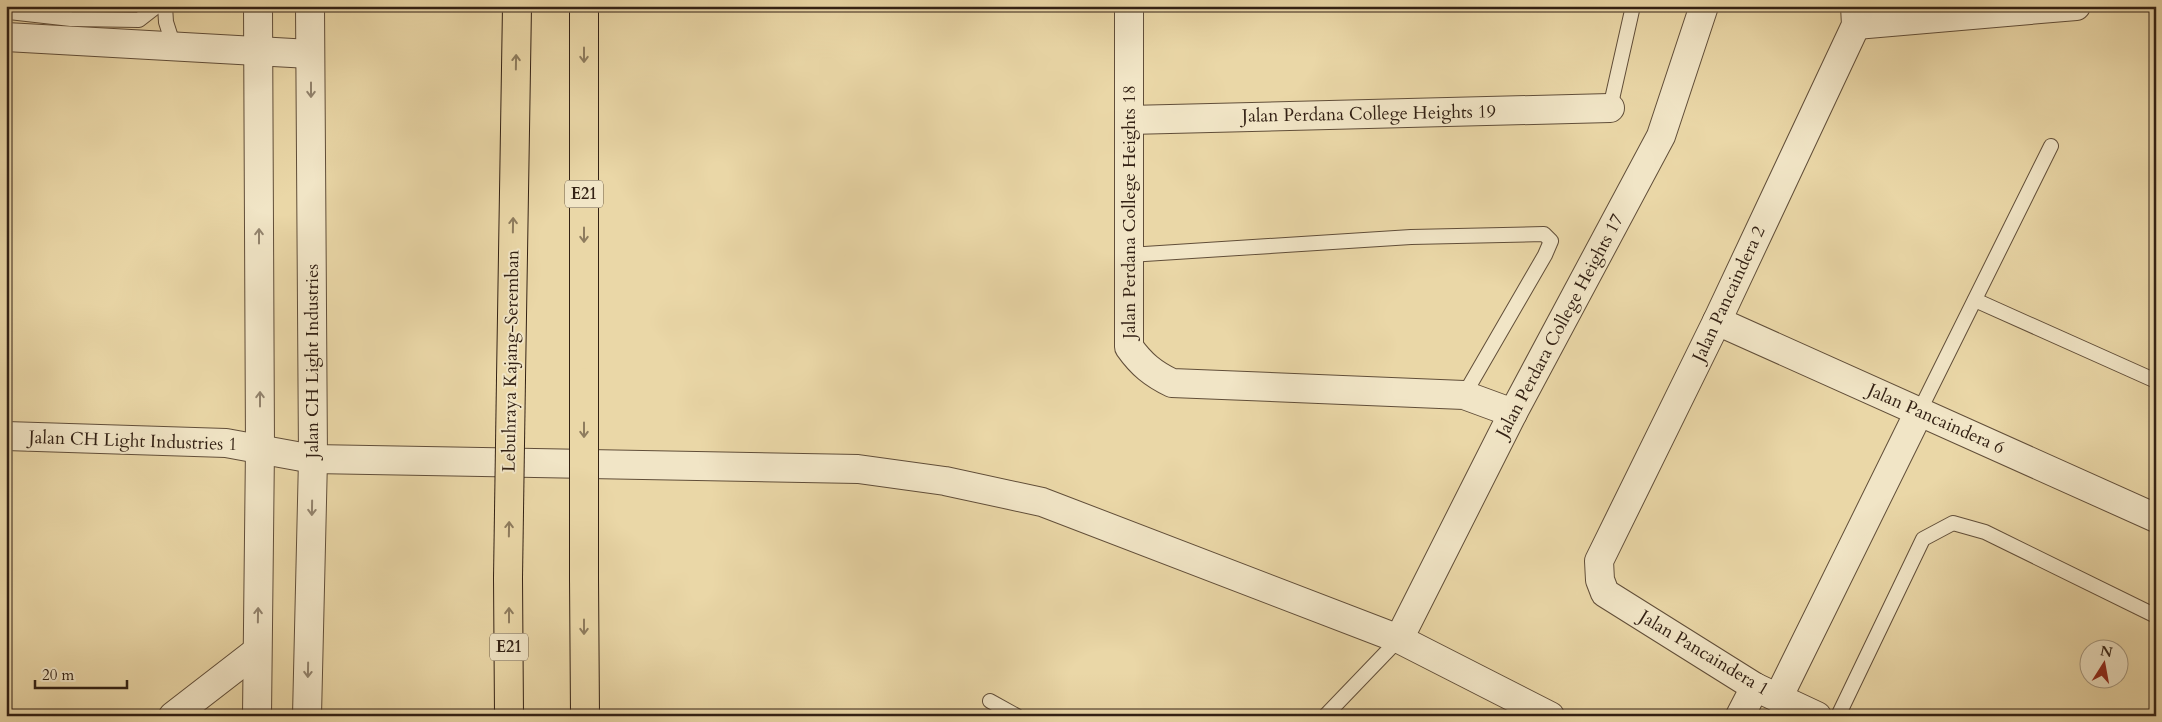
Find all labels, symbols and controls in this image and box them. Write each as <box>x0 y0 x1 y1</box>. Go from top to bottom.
one-way arrow <box>579 46 589 63</box>
one-way arrow <box>511 54 521 70</box>
one-way arrow <box>306 82 315 98</box>
street label: Jalan Perdana College Heights 18 <box>1117 85 1142 342</box>
street label: Jalan Perdana College Heights 19 <box>1239 99 1496 129</box>
road number: E21 <box>565 180 603 208</box>
street label: Jalan Perdara College Heights 17 <box>1489 210 1630 445</box>
one-way arrow <box>508 217 518 233</box>
street label: Jalan Pancaindera 2 <box>1685 222 1771 369</box>
one-way arrow <box>579 226 589 243</box>
one-way arrow <box>254 229 264 245</box>
street label: Lebuhraya Kajang-Seremban <box>497 249 525 472</box>
street label: Jalan CH Light Industries <box>300 264 325 461</box>
street label: Jalan Pancaindera 6 <box>1861 376 2008 460</box>
one-way arrow <box>255 391 265 408</box>
one-way arrow <box>579 422 589 438</box>
street label: Jalan CH Light Industries 1 <box>25 425 238 457</box>
one-way arrow <box>307 499 317 515</box>
one-way arrow <box>504 521 514 538</box>
street label: Jalan Pancaindera 1 <box>1632 603 1774 702</box>
one-way arrow <box>253 607 263 623</box>
one-way arrow <box>504 607 514 623</box>
one-way arrow <box>579 618 589 635</box>
road number: E21 <box>490 634 528 660</box>
north arrow <box>2080 640 2130 690</box>
text: N <box>2099 641 2114 662</box>
scale bar <box>35 657 128 689</box>
one-way arrow <box>303 662 313 678</box>
text: 20 m <box>42 665 74 685</box>

